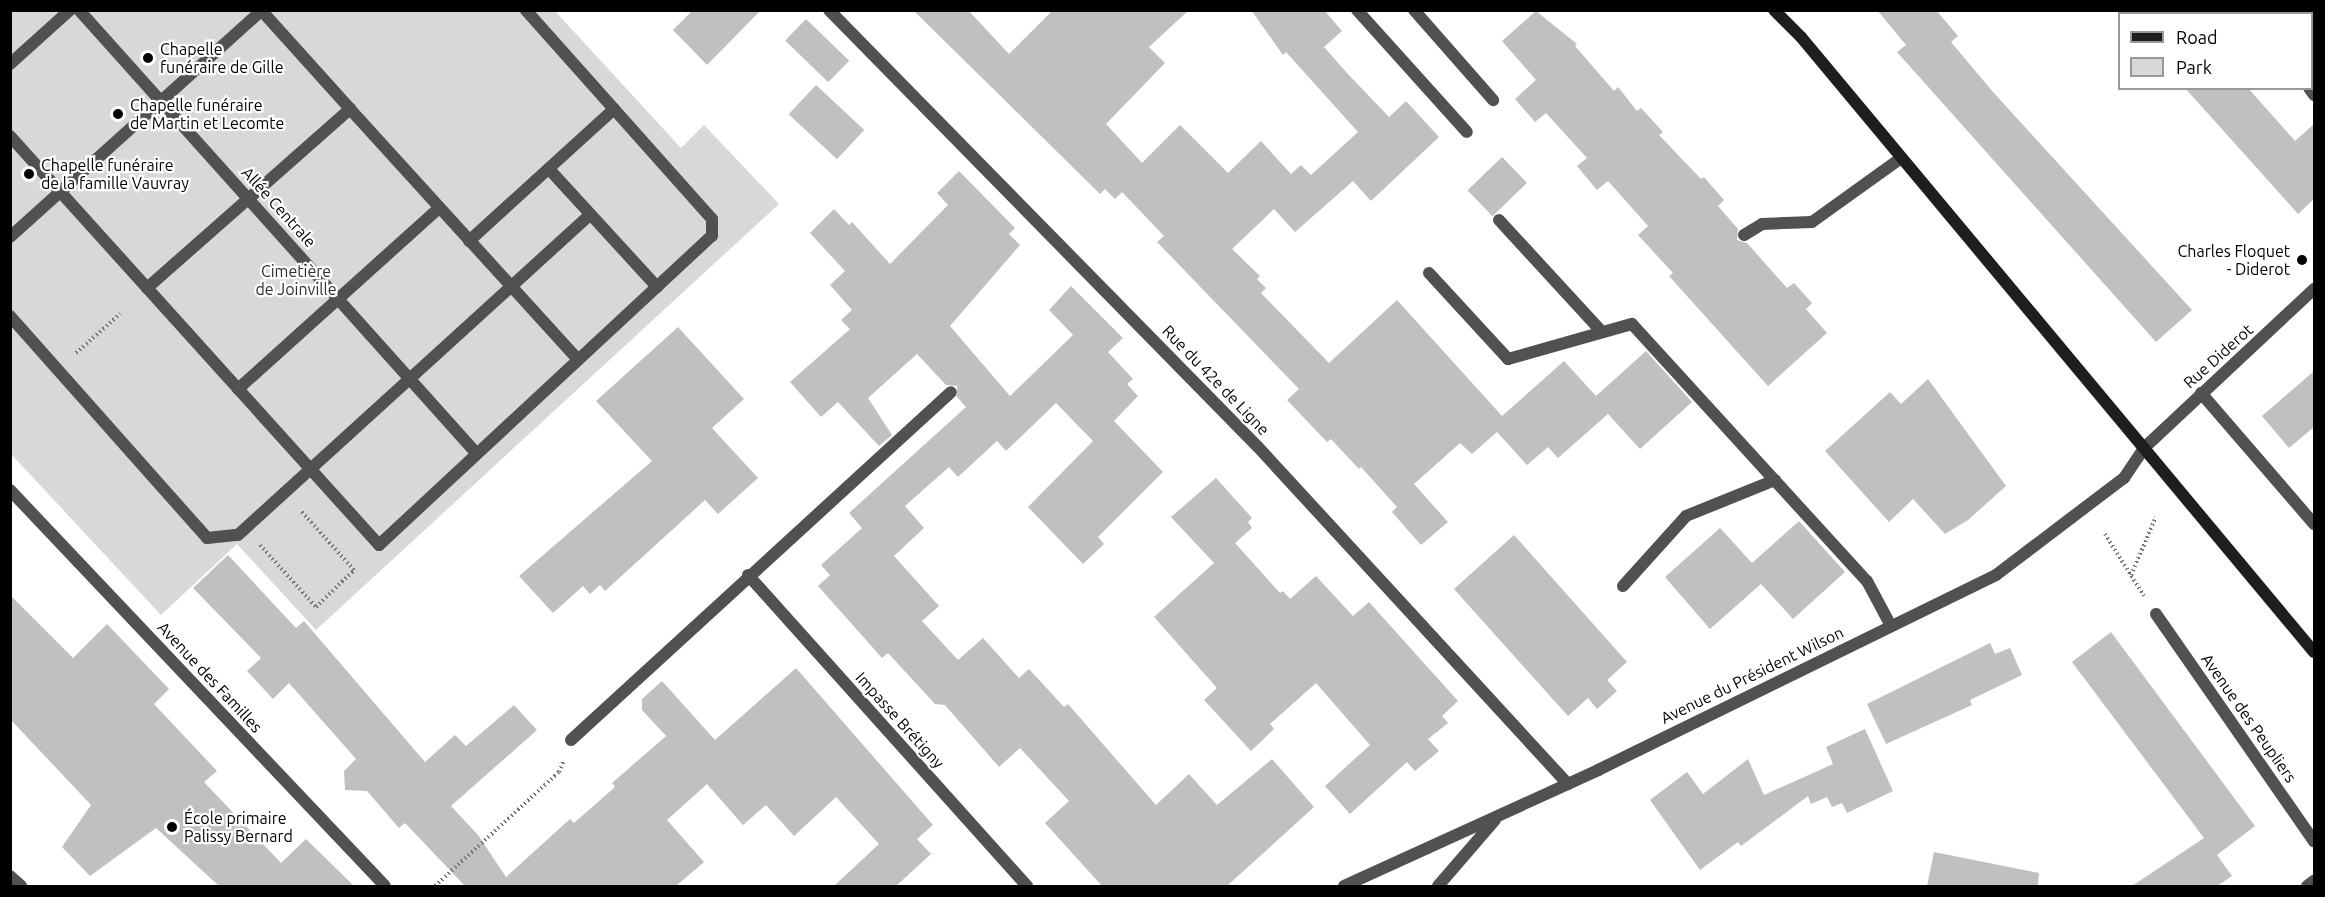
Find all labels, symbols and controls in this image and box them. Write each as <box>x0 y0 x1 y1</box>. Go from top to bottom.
legend <box>2118 12 2313 90</box>
text: Road <box>2176 27 2218 47</box>
place label: Chapelle funéraire de Gille <box>160 39 283 77</box>
marker: Chapelle funéraire de Gille <box>141 51 155 65</box>
text: Park <box>2176 57 2212 77</box>
place label: Chapelle funéraire de Martin et Lecomte <box>130 95 284 133</box>
marker: Chapelle funéraire de Martin et Lecomte <box>111 107 125 121</box>
place label: Chapelle funéraire de la famille Vauvray <box>41 155 189 193</box>
street label: Allée Centrale <box>238 163 320 251</box>
marker: Chapelle funéraire de la famille Vauvray <box>22 167 36 181</box>
place label: Charles Floquet - Diderot <box>2178 241 2290 279</box>
marker: Charles Floquet - Diderot <box>2295 253 2309 267</box>
park label: Cimetière de Joinville <box>256 261 336 299</box>
street label: Rue Diderot <box>2179 320 2257 392</box>
street label: Rue du 42e de Ligne <box>1159 321 1273 439</box>
street label: Avenue des Familles <box>154 618 266 736</box>
street label: Avenue du Président Wilson <box>1657 622 1847 728</box>
street label: Avenue des Peupliers <box>2197 650 2301 786</box>
street label: Impasse Brétigny <box>852 668 948 772</box>
place label: École primaire Palissy Bernard <box>184 808 293 846</box>
marker: École primaire Palissy Bernard <box>165 820 179 834</box>

